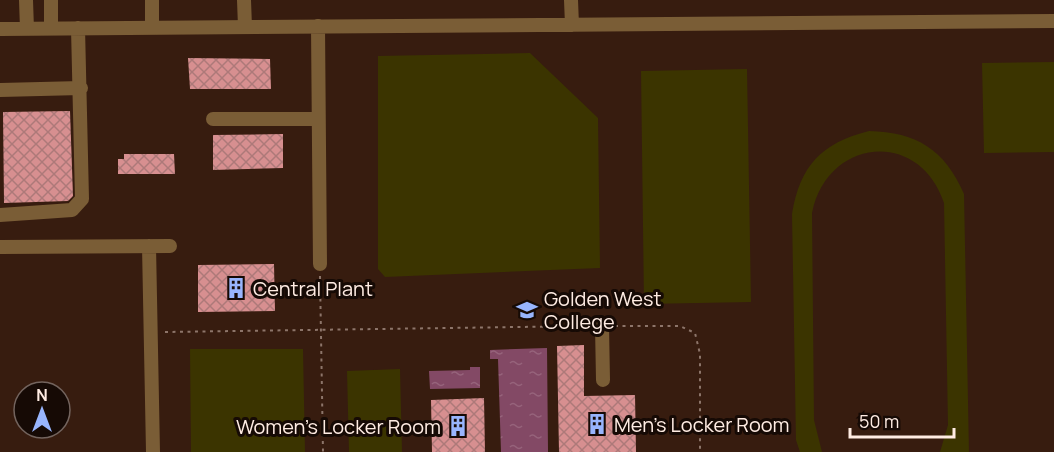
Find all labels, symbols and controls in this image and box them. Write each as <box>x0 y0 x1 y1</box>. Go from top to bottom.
place label: Central Plant <box>253 275 373 302</box>
building icon: Central Plant <box>224 276 248 300</box>
place label: Golden West College <box>544 285 661 335</box>
school or university icon: Golden West College <box>515 298 539 322</box>
north arrow <box>12 380 72 440</box>
text: N <box>36 384 48 406</box>
scale bar <box>850 401 954 439</box>
text: 50 m <box>859 409 899 433</box>
place label: Men's Locker Room <box>614 411 790 438</box>
building icon: Men's Locker Room <box>585 412 609 436</box>
place label: Women's Locker Room <box>236 413 441 440</box>
building icon: Women's Locker Room <box>446 414 470 438</box>

